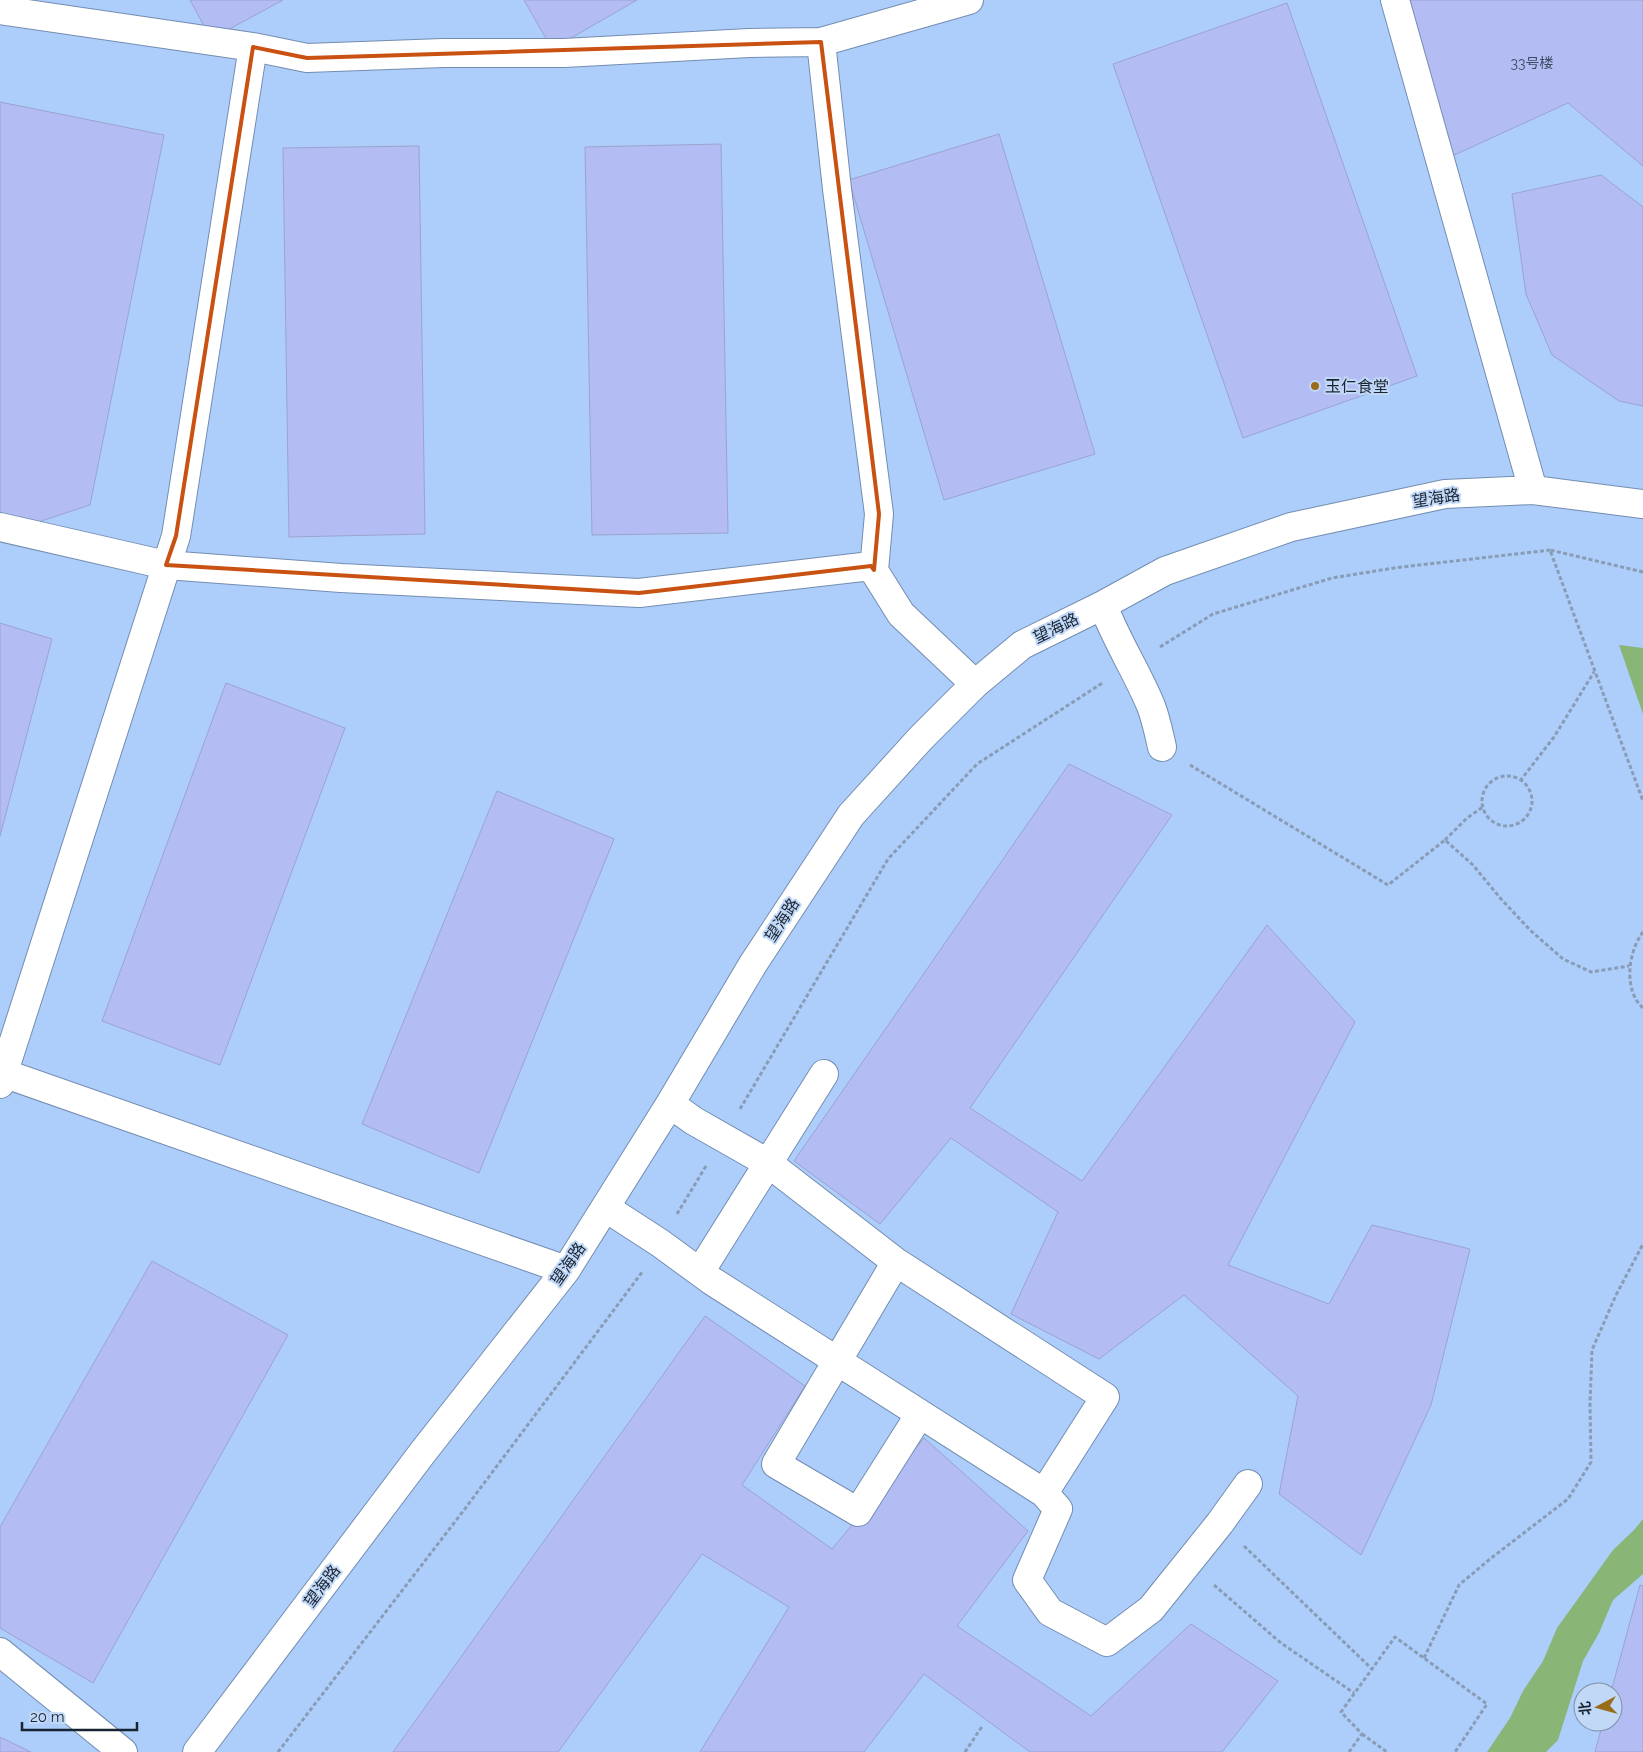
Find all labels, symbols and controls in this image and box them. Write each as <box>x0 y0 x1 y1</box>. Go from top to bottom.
house number: 33号楼 <box>1511 55 1553 71</box>
place label: 玉仁食堂 <box>1325 377 1389 396</box>
marker: 玉仁食堂 <box>1309 380 1321 392</box>
street label: 望海路 <box>1411 485 1461 511</box>
street label: 望海路 <box>1030 609 1082 647</box>
street label: 望海路 <box>761 895 803 945</box>
street label: 望海路 <box>546 1239 590 1289</box>
street label: 望海路 <box>300 1561 344 1611</box>
north arrow <box>1573 1682 1623 1732</box>
scale bar <box>22 1700 138 1732</box>
text: 北 <box>1576 1701 1594 1716</box>
text: 20 m <box>30 1708 65 1726</box>

